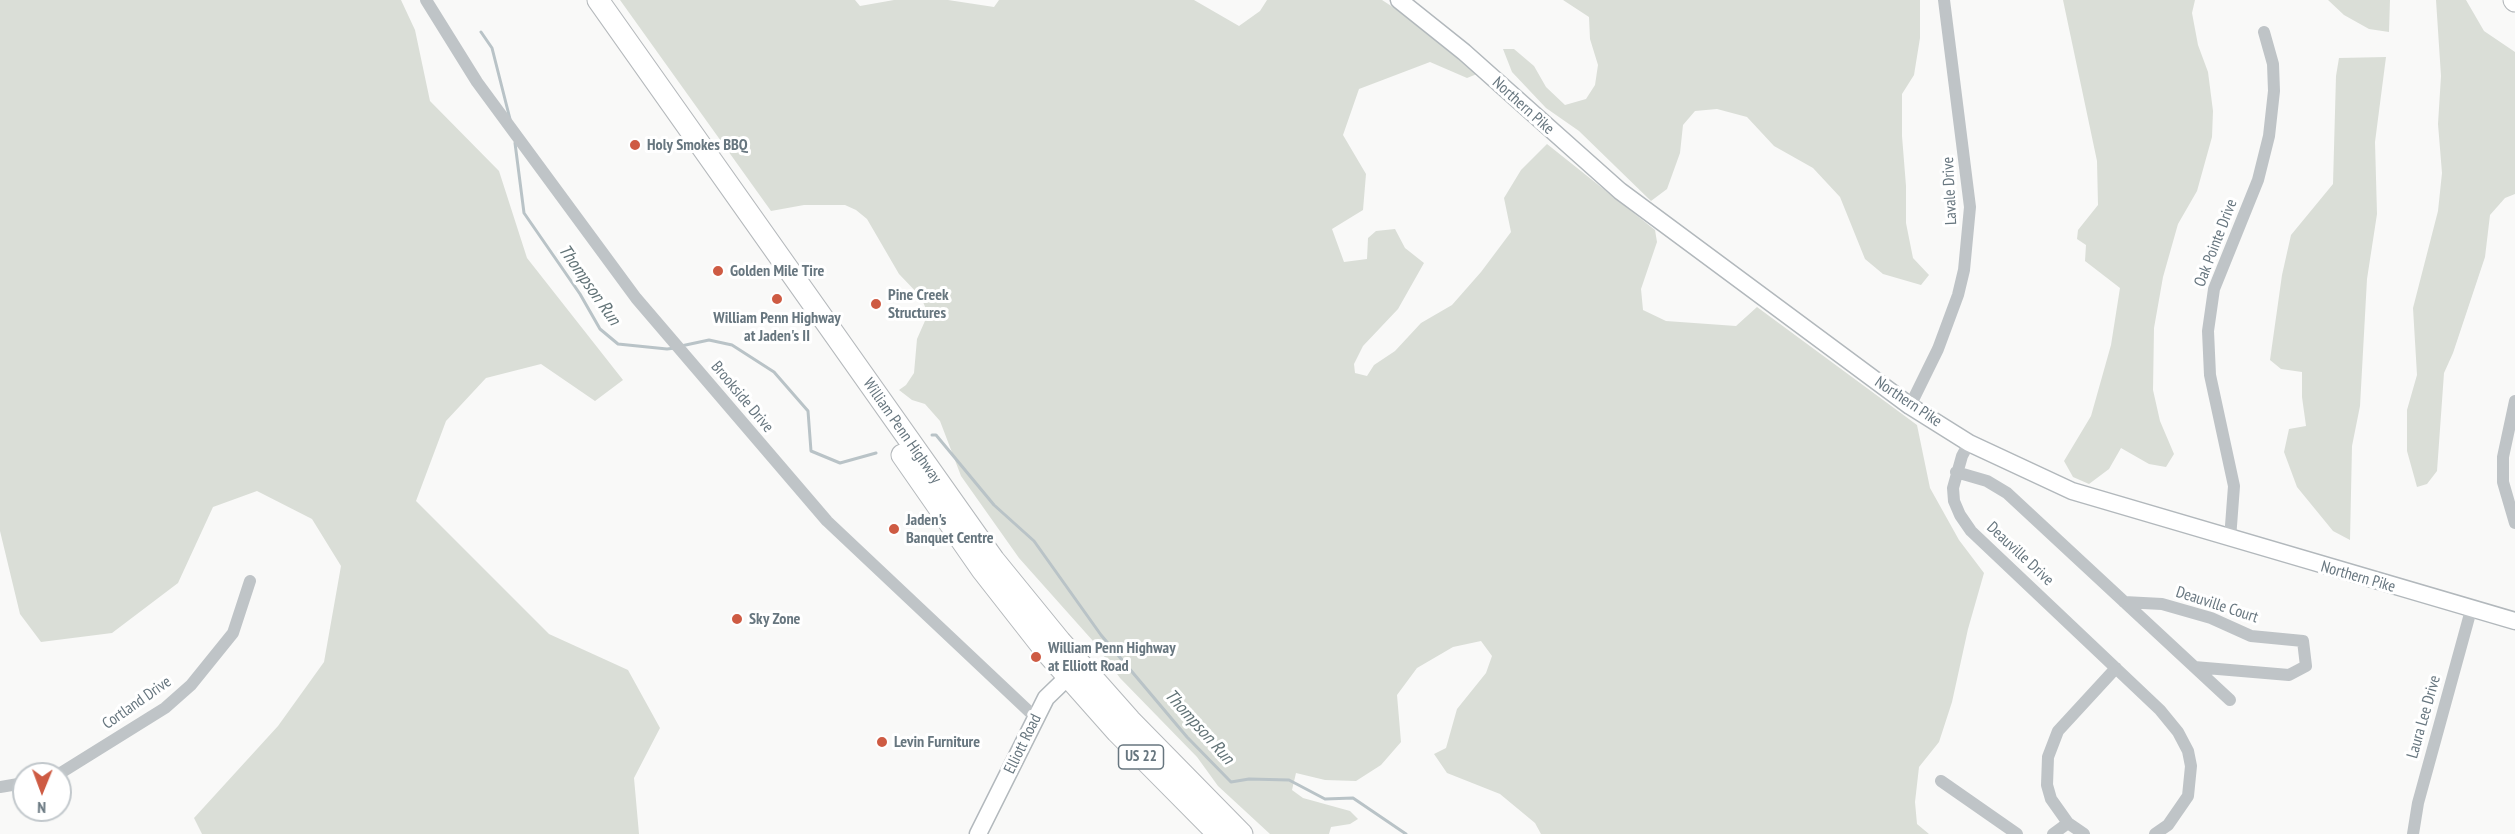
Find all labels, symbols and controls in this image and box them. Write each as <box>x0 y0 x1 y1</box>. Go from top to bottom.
street label: Northern Pike <box>1488 73 1558 139</box>
place label: Holy Smokes BBQ <box>647 135 748 155</box>
marker: Holy Smokes BBQ <box>628 138 642 152</box>
street label: Lavale Drive <box>1939 156 1961 226</box>
street label: Oak Pointe Drive <box>2191 196 2241 290</box>
water label: Thompson Run <box>553 241 625 329</box>
place label: Golden Mile Tire <box>730 261 824 281</box>
marker: Golden Mile Tire <box>711 264 725 278</box>
place label: Pine Creek Structures <box>888 285 949 323</box>
marker: William Penn Highway at Jaden's II <box>770 292 784 306</box>
marker: Pine Creek Structures <box>869 297 883 311</box>
place label: William Penn Highway at Jaden's II <box>713 308 841 346</box>
street label: Brookside Drive <box>707 358 777 436</box>
street label: Northern Pike <box>1871 373 1945 431</box>
street label: William Penn Highway <box>859 375 945 487</box>
place label: Jaden's Banquet Centre <box>906 510 994 548</box>
street label: Deauville Drive <box>1983 518 2057 590</box>
marker: Jaden's Banquet Centre <box>887 522 901 536</box>
street label: Northern Pike <box>2319 557 2397 597</box>
street label: Deauville Court <box>2173 583 2261 627</box>
place label: Sky Zone <box>749 609 800 629</box>
marker: Sky Zone <box>730 612 744 626</box>
place label: William Penn Highway at Elliott Road <box>1048 638 1176 676</box>
marker: William Penn Highway at Elliott Road <box>1029 650 1043 664</box>
street label: Cortland Drive <box>99 672 175 734</box>
street label: Laura Lee Drive <box>2403 673 2445 761</box>
water label: Thompson Run <box>1160 685 1238 769</box>
street label: Elliott Road <box>1000 711 1046 777</box>
place label: Levin Furniture <box>894 732 980 752</box>
marker: Levin Furniture <box>875 735 889 749</box>
road number: US 22 <box>1118 745 1164 769</box>
north arrow <box>12 762 72 822</box>
text: N <box>37 798 46 818</box>

